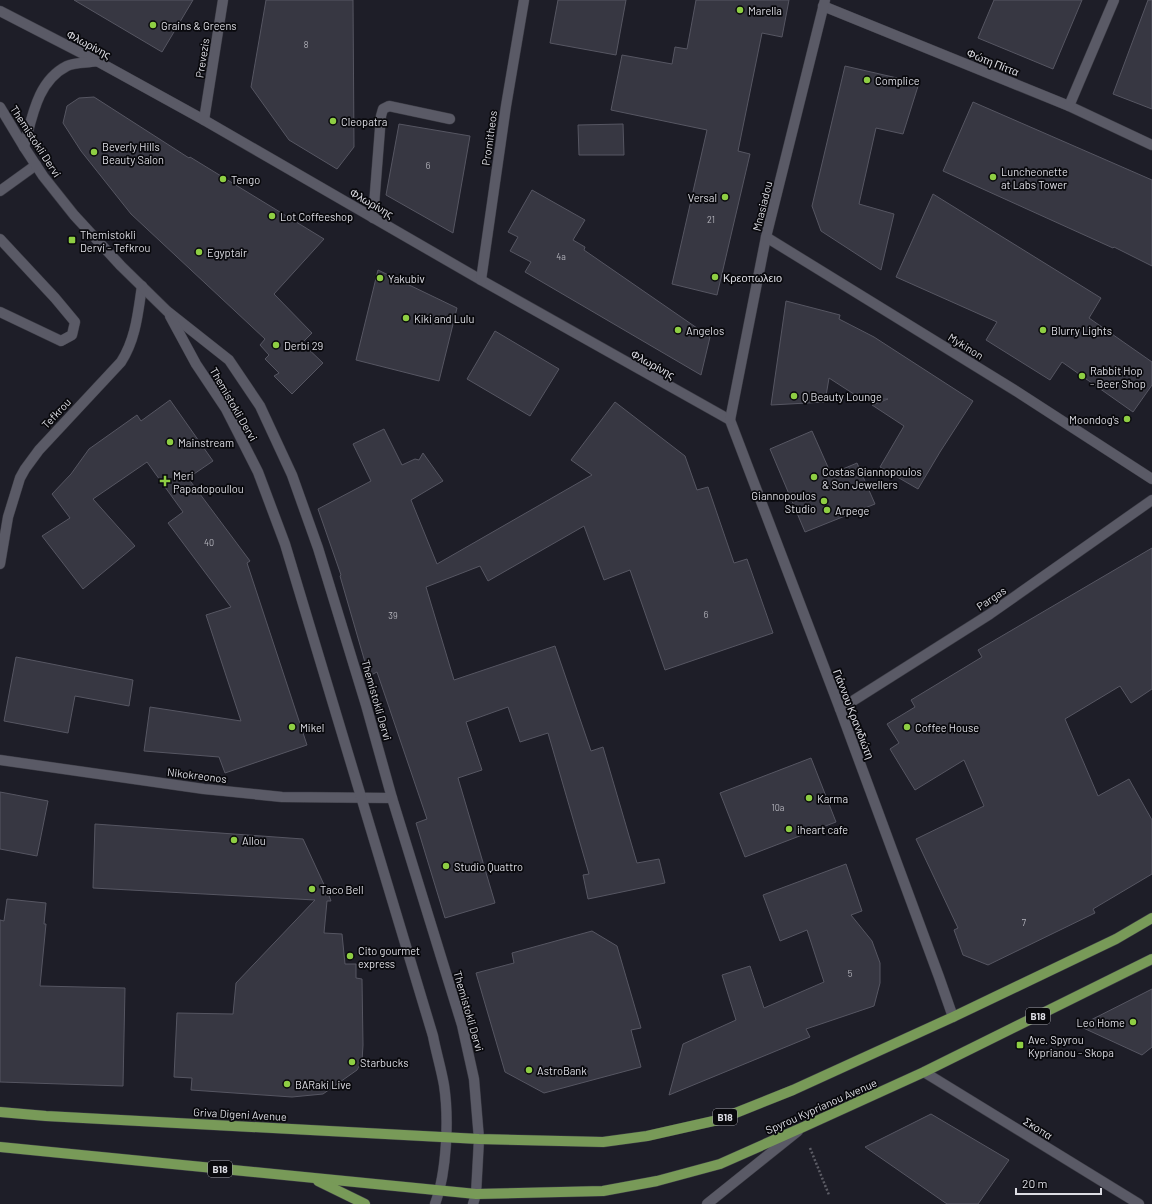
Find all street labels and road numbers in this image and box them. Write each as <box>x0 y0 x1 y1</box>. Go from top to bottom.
street label: Φλωρίνης <box>65 27 113 61</box>
street label: Prevezis <box>192 37 212 79</box>
street label: Φώτη Πίττα <box>965 46 1022 79</box>
street label: Themistokli Dervi <box>8 103 64 180</box>
street label: Promitheos <box>479 110 499 166</box>
street label: Mnasiadou <box>750 180 775 232</box>
street label: Φλωρίνης <box>348 185 396 221</box>
street label: Mykinon <box>946 330 986 362</box>
street label: Φλωρίνης <box>629 347 677 381</box>
street label: Themistokli Dervi <box>208 365 260 443</box>
street label: Tefkrou <box>39 395 73 431</box>
street label: Pargas <box>974 583 1008 613</box>
street label: Themistokli Dervi <box>359 658 395 742</box>
street label: Γιάννου Κρανιδιώτη <box>831 667 877 761</box>
street label: Nikokreonos <box>166 765 228 785</box>
street label: Themistokli Dervi <box>451 969 487 1053</box>
road number: B18 <box>1026 1008 1050 1024</box>
street label: Spyrou Kyprianou Avenue <box>763 1076 879 1136</box>
street label: Griva Digeni Avenue <box>193 1105 287 1123</box>
road number: B18 <box>713 1109 737 1125</box>
street label: Σκοπα <box>1021 1114 1055 1142</box>
road number: B18 <box>208 1161 232 1177</box>

